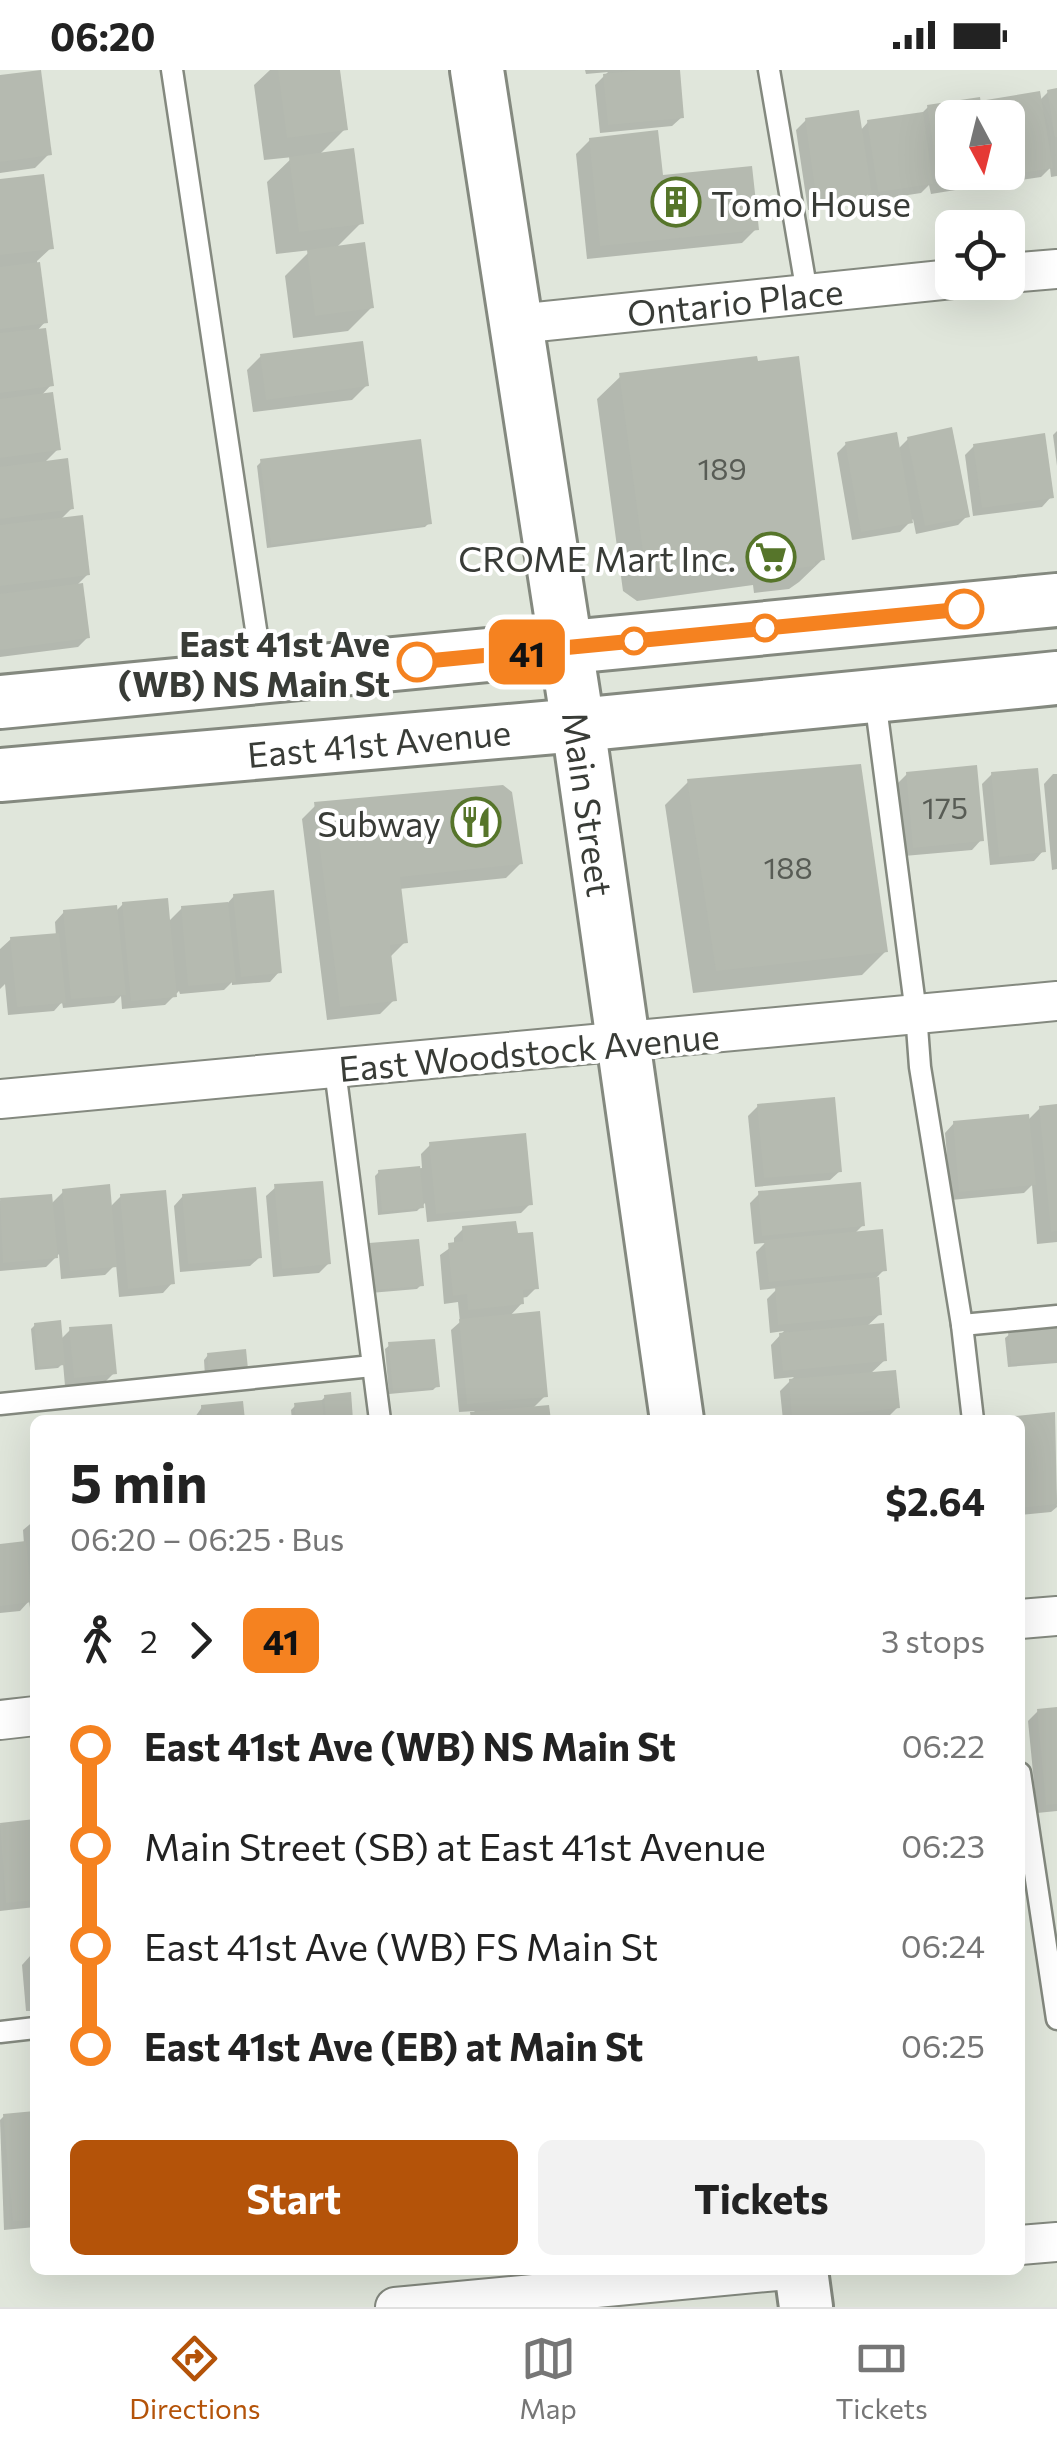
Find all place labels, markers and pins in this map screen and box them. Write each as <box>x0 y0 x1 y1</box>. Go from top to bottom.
building icon: Tomo House <box>650 176 702 228</box>
place label: Tomo House <box>711 181 911 224</box>
supermarket icon: CROME Mart Inc. <box>745 531 797 583</box>
place label: CROME Mart Inc. <box>458 536 736 579</box>
unlabelled marker <box>945 590 983 628</box>
unlabelled marker <box>752 615 778 641</box>
place label: East 41st Ave (WB) NS Main St <box>118 621 390 704</box>
unlabelled marker <box>621 628 647 654</box>
marker: East 41st Ave (WB) NS Main St <box>398 643 436 681</box>
restaurant icon: Subway <box>450 796 502 848</box>
place label: Subway <box>317 801 441 844</box>

